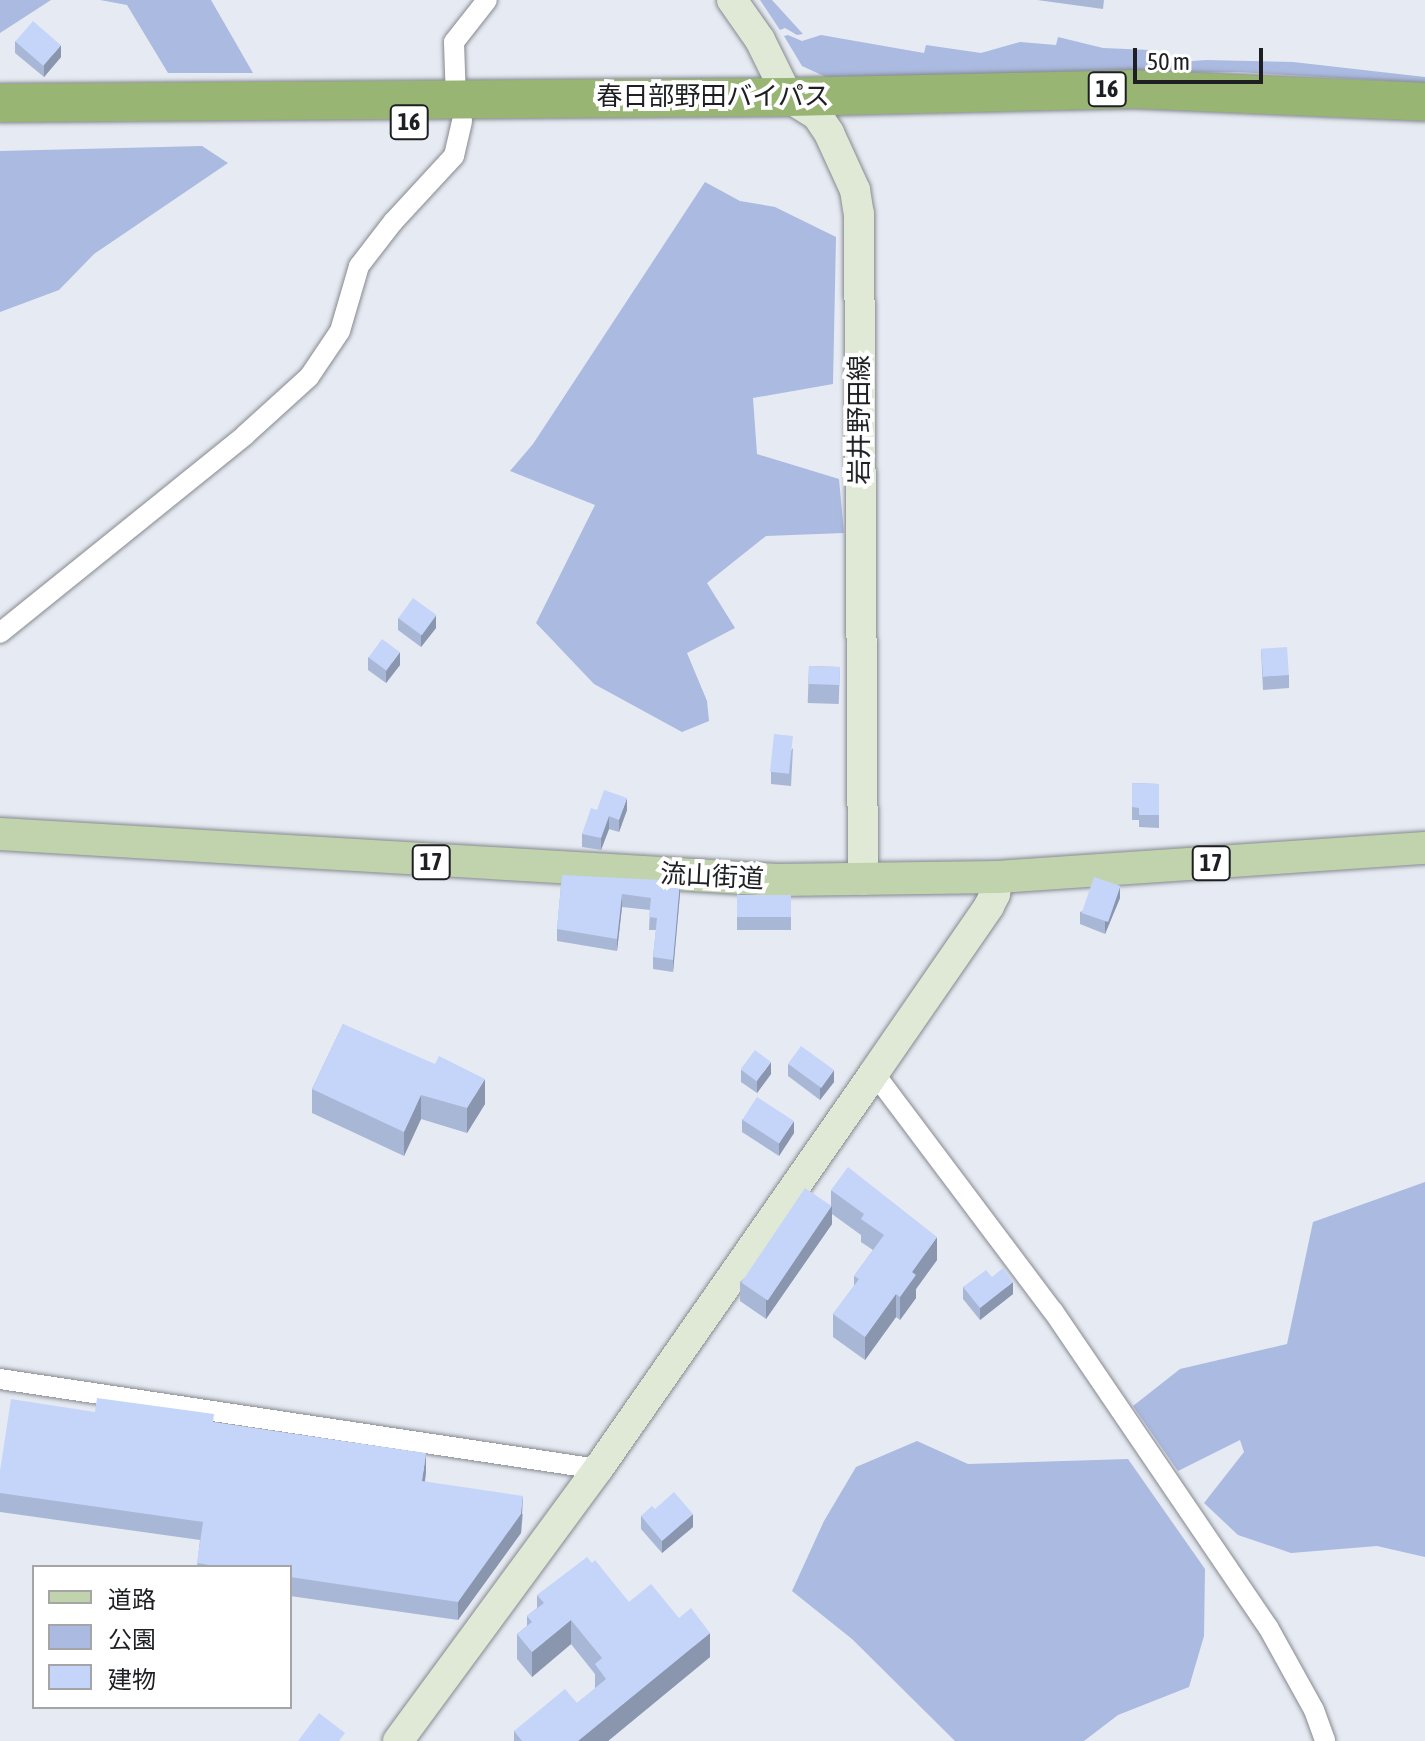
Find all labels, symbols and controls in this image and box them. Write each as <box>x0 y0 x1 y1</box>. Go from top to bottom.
scale bar <box>1137 32 1267 82</box>
text: 50 m <box>1147 48 1190 75</box>
road number: 16 <box>1087 69 1127 109</box>
street label: 春日部野田バイパス <box>596 81 830 113</box>
road number: 16 <box>389 102 429 142</box>
street label: 岩井野田線 <box>844 355 876 485</box>
road number: 17 <box>411 842 451 882</box>
road number: 17 <box>1191 843 1231 883</box>
street label: 流山街道 <box>659 859 765 895</box>
legend <box>32 1565 292 1709</box>
text: 道路 <box>108 1586 156 1613</box>
text: 公園 <box>108 1626 156 1653</box>
text: 建物 <box>108 1666 156 1693</box>

